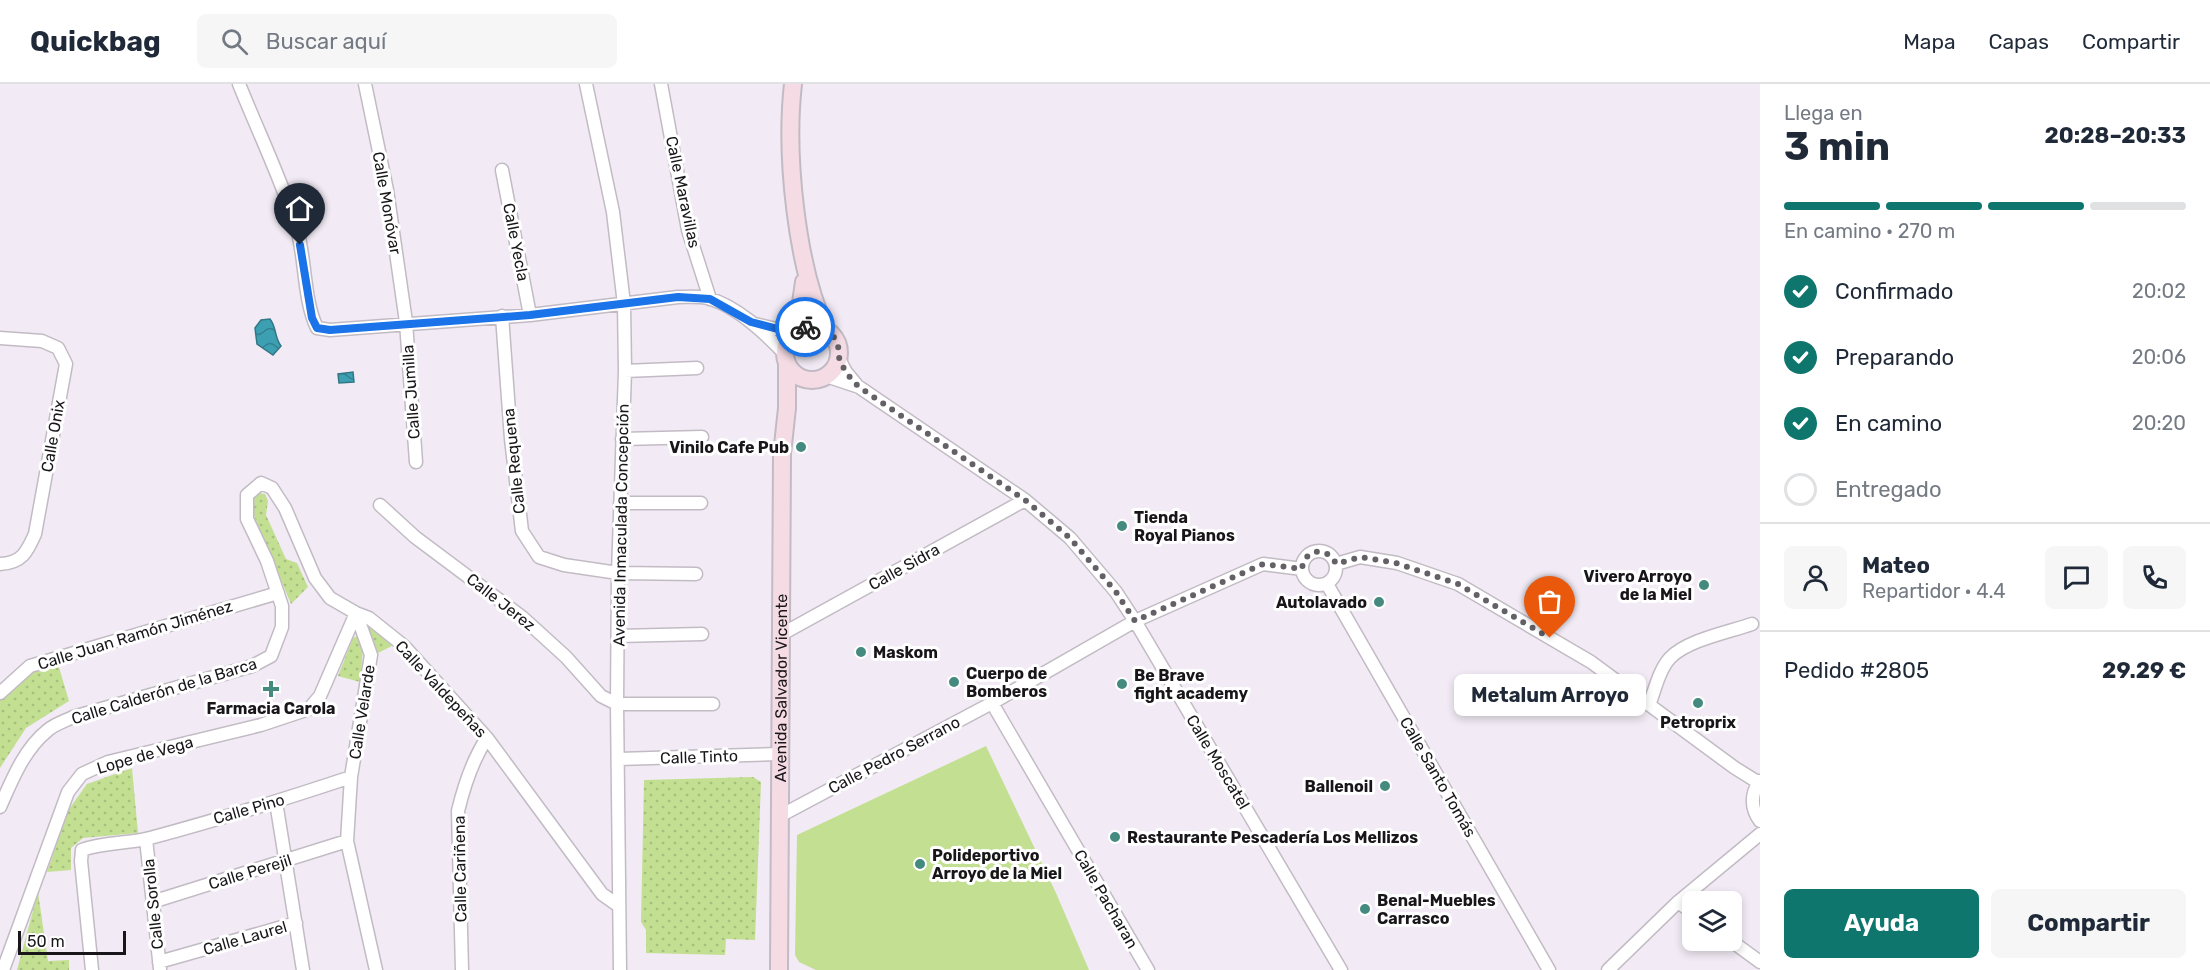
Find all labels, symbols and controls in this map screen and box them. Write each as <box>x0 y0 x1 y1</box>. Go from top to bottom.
search box <box>197 14 617 68</box>
text: Quickbag <box>30 25 161 58</box>
icon: search <box>218 25 251 58</box>
text: Buscar aquí <box>266 28 386 55</box>
text: Mapa <box>1903 29 1956 54</box>
text: Capas <box>1989 29 2049 54</box>
text: Compartir <box>2082 29 2180 54</box>
text: Llega en <box>1784 101 1863 125</box>
text: 20:28–20:33 <box>2045 122 2186 149</box>
text: 3 min <box>1784 124 1890 170</box>
street label: Calle Maravillas <box>662 134 704 250</box>
street label: Calle Monóvar <box>369 150 405 256</box>
pin <box>274 183 325 245</box>
icon: home <box>283 192 316 225</box>
street label: Calle Yecla <box>499 201 533 283</box>
text: En camino · 270 m <box>1784 219 1955 243</box>
icon: check <box>1784 275 1817 308</box>
text: Confirmado <box>1835 278 1953 305</box>
text: 20:02 <box>2132 279 2186 303</box>
courier <box>775 297 835 357</box>
icon: bike <box>789 311 822 344</box>
icon: check <box>1784 341 1817 374</box>
street label: Calle Jumilla <box>398 344 424 440</box>
text: Preparando <box>1835 344 1954 371</box>
text: 20:06 <box>2132 345 2186 369</box>
street label: Calle Onix <box>37 398 69 474</box>
street label: Avenida Inmaculada Concepción <box>609 404 633 646</box>
street label: Calle Requena <box>499 407 529 515</box>
icon: check <box>1784 407 1817 440</box>
text: En camino <box>1835 410 1942 437</box>
text: 20:20 <box>2132 411 2186 435</box>
place label: Vinilo Cafe Pub <box>669 438 789 457</box>
marker: Vinilo Cafe Pub <box>794 440 808 454</box>
text: Entregado <box>1835 476 1942 503</box>
place label: Tienda Royal Pianos <box>1134 508 1235 545</box>
marker: Tienda Royal Pianos <box>1115 519 1129 533</box>
street label: Calle Sidra <box>865 540 943 594</box>
button: person <box>1784 546 1847 609</box>
button: chat <box>2045 546 2108 609</box>
button: phone <box>2123 546 2186 609</box>
text: Mateo <box>1862 552 1930 579</box>
place label: Vivero Arroyo de la Miel <box>1583 567 1692 604</box>
street label: Calle Jerez <box>463 569 539 635</box>
pin <box>1524 576 1575 638</box>
marker: Vivero Arroyo de la Miel <box>1697 578 1711 592</box>
text: Repartidor · 4.4 <box>1862 579 2006 603</box>
icon: bag <box>1533 585 1566 618</box>
place label: Autolavado <box>1276 593 1367 612</box>
street label: Avenida Salvador Vicente <box>771 594 791 782</box>
marker: Autolavado <box>1372 595 1386 609</box>
street label: Calle Juan Ramón Jiménez <box>35 596 235 674</box>
street label: Calle Valdepeñas <box>391 637 491 741</box>
place label: Maskom <box>873 643 938 662</box>
marker: Maskom <box>854 645 868 659</box>
street label: Calle Calderón de la Barca <box>69 654 259 728</box>
text: Pedido #2805 <box>1784 657 1929 684</box>
text: 29.29 € <box>2102 657 2186 684</box>
street label: Calle Velarde <box>345 663 379 761</box>
place label: Cuerpo de Bomberos <box>966 664 1047 701</box>
place label: Be Brave fight academy <box>1134 666 1248 703</box>
callout: Metalum Arroyo <box>1454 674 1646 716</box>
marker: Cuerpo de Bomberos <box>947 675 961 689</box>
marker: Be Brave fight academy <box>1115 677 1129 691</box>
marker: Farmacia Carola <box>264 682 278 696</box>
text: Metalum Arroyo <box>1471 683 1629 707</box>
marker: Petroprix <box>1691 696 1705 710</box>
place label: Farmacia Carola <box>207 699 335 718</box>
street label: Calle Moscatel <box>1182 711 1254 813</box>
street label: Calle Pedro Serrano <box>825 712 963 798</box>
place label: Petroprix <box>1660 713 1737 732</box>
street label: Calle Santo Tomás <box>1396 714 1480 840</box>
street label: Lope de Vega <box>95 732 195 778</box>
street label: Calle Tinto <box>660 746 738 768</box>
place label: Ballenoil <box>1304 777 1373 796</box>
marker: Ballenoil <box>1378 779 1392 793</box>
street label: Calle Pino <box>211 790 287 828</box>
street label: Calle Cariñena <box>450 815 470 923</box>
place label: Restaurante Pescadería Los Mellizos <box>1127 828 1418 847</box>
marker: Restaurante Pescadería Los Mellizos <box>1108 830 1122 844</box>
place label: Polideportivo Arroyo de la Miel <box>932 846 1062 883</box>
street label: Calle Pacharan <box>1070 846 1142 952</box>
street label: Calle Perejil <box>206 850 294 894</box>
marker: Polideportivo Arroyo de la Miel <box>913 857 927 871</box>
street label: Calle Sorolla <box>139 858 167 950</box>
button: Ayuda <box>1784 889 1979 958</box>
button: Compartir <box>1991 889 2186 958</box>
place label: Benal-Muebles Carrasco <box>1377 891 1496 928</box>
map controls <box>1682 891 1742 951</box>
button: layers <box>1682 891 1742 951</box>
marker: Benal-Muebles Carrasco <box>1358 902 1372 916</box>
street label: Calle Laurel <box>201 917 289 959</box>
scale bar <box>18 928 126 956</box>
text: 50 m <box>27 932 65 951</box>

